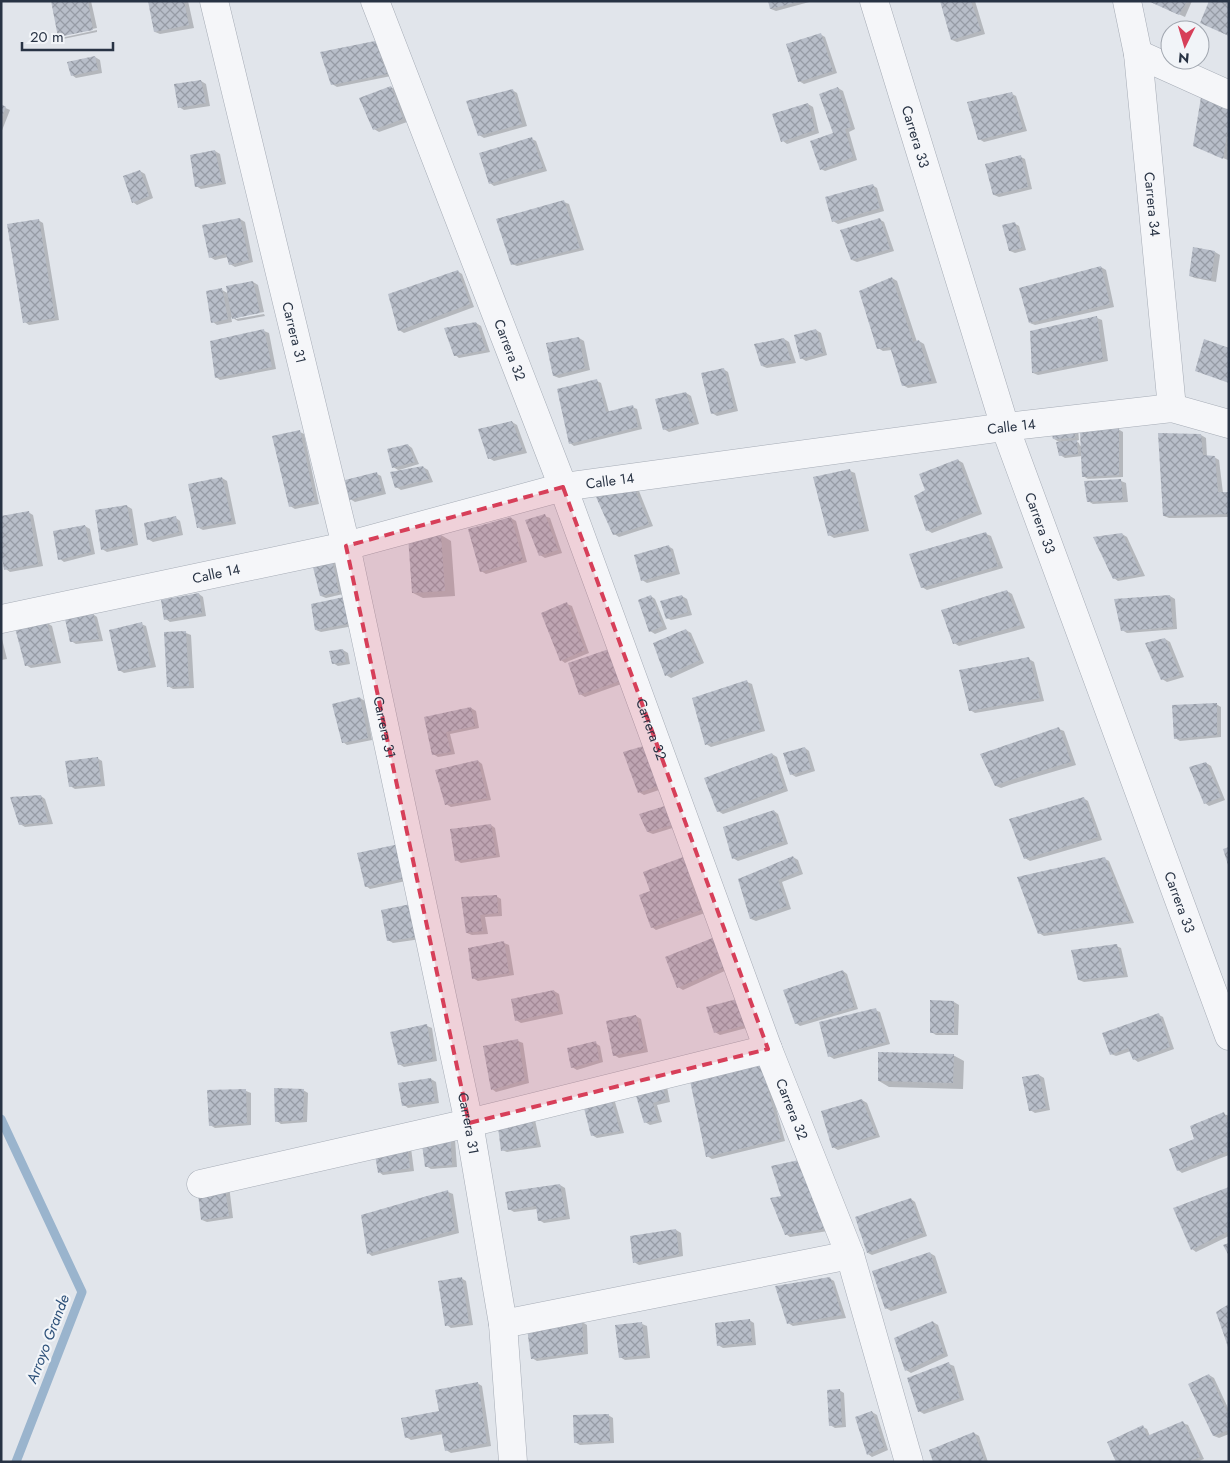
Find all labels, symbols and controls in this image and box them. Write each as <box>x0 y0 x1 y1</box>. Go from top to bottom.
scale bar <box>22 20 114 52</box>
north arrow <box>1160 20 1210 70</box>
text: 20 m <box>30 26 64 48</box>
text: N <box>1177 48 1190 68</box>
street label: Carrera 33 <box>897 103 935 171</box>
street label: Carrera 34 <box>1139 171 1165 237</box>
street label: Carrera 31 <box>277 300 311 365</box>
street label: Carrera 32 <box>489 316 531 383</box>
street label: Calle 14 <box>986 414 1037 439</box>
street label: Calle 14 <box>585 467 636 494</box>
street label: Carrera 33 <box>1020 490 1061 557</box>
street label: Calle 14 <box>190 559 242 588</box>
street label: Carrera 31 <box>368 694 401 760</box>
street label: Carrera 32 <box>631 696 672 763</box>
street label: Carrera 33 <box>1159 869 1200 936</box>
street label: Carrera 32 <box>771 1076 813 1143</box>
street label: Carrera 31 <box>453 1091 484 1156</box>
water label: Arroyo Grande <box>21 1291 75 1388</box>

